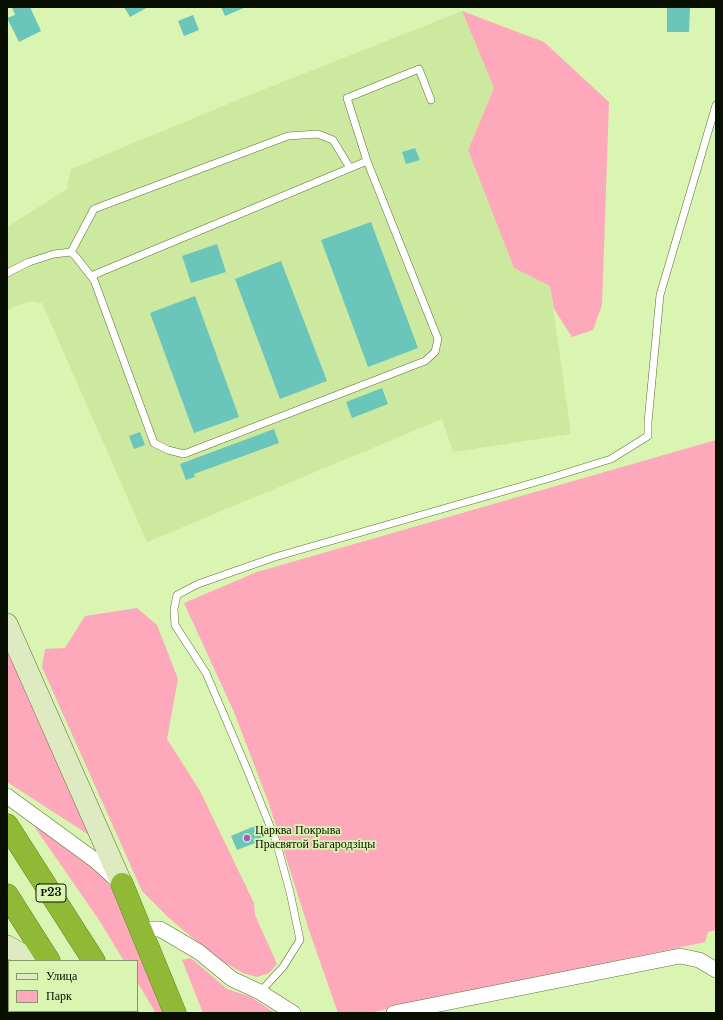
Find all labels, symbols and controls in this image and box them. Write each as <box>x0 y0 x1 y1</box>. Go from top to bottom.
place label: Царква Покрыва Прасвятой Багародзіцы <box>255 824 375 852</box>
marker: Царква Покрыва Прасвятой Багародзіцы <box>242 833 252 843</box>
road number: Р23 <box>36 884 66 902</box>
legend <box>8 960 138 1012</box>
text: Улица <box>46 968 77 983</box>
text: Парк <box>46 988 72 1003</box>

